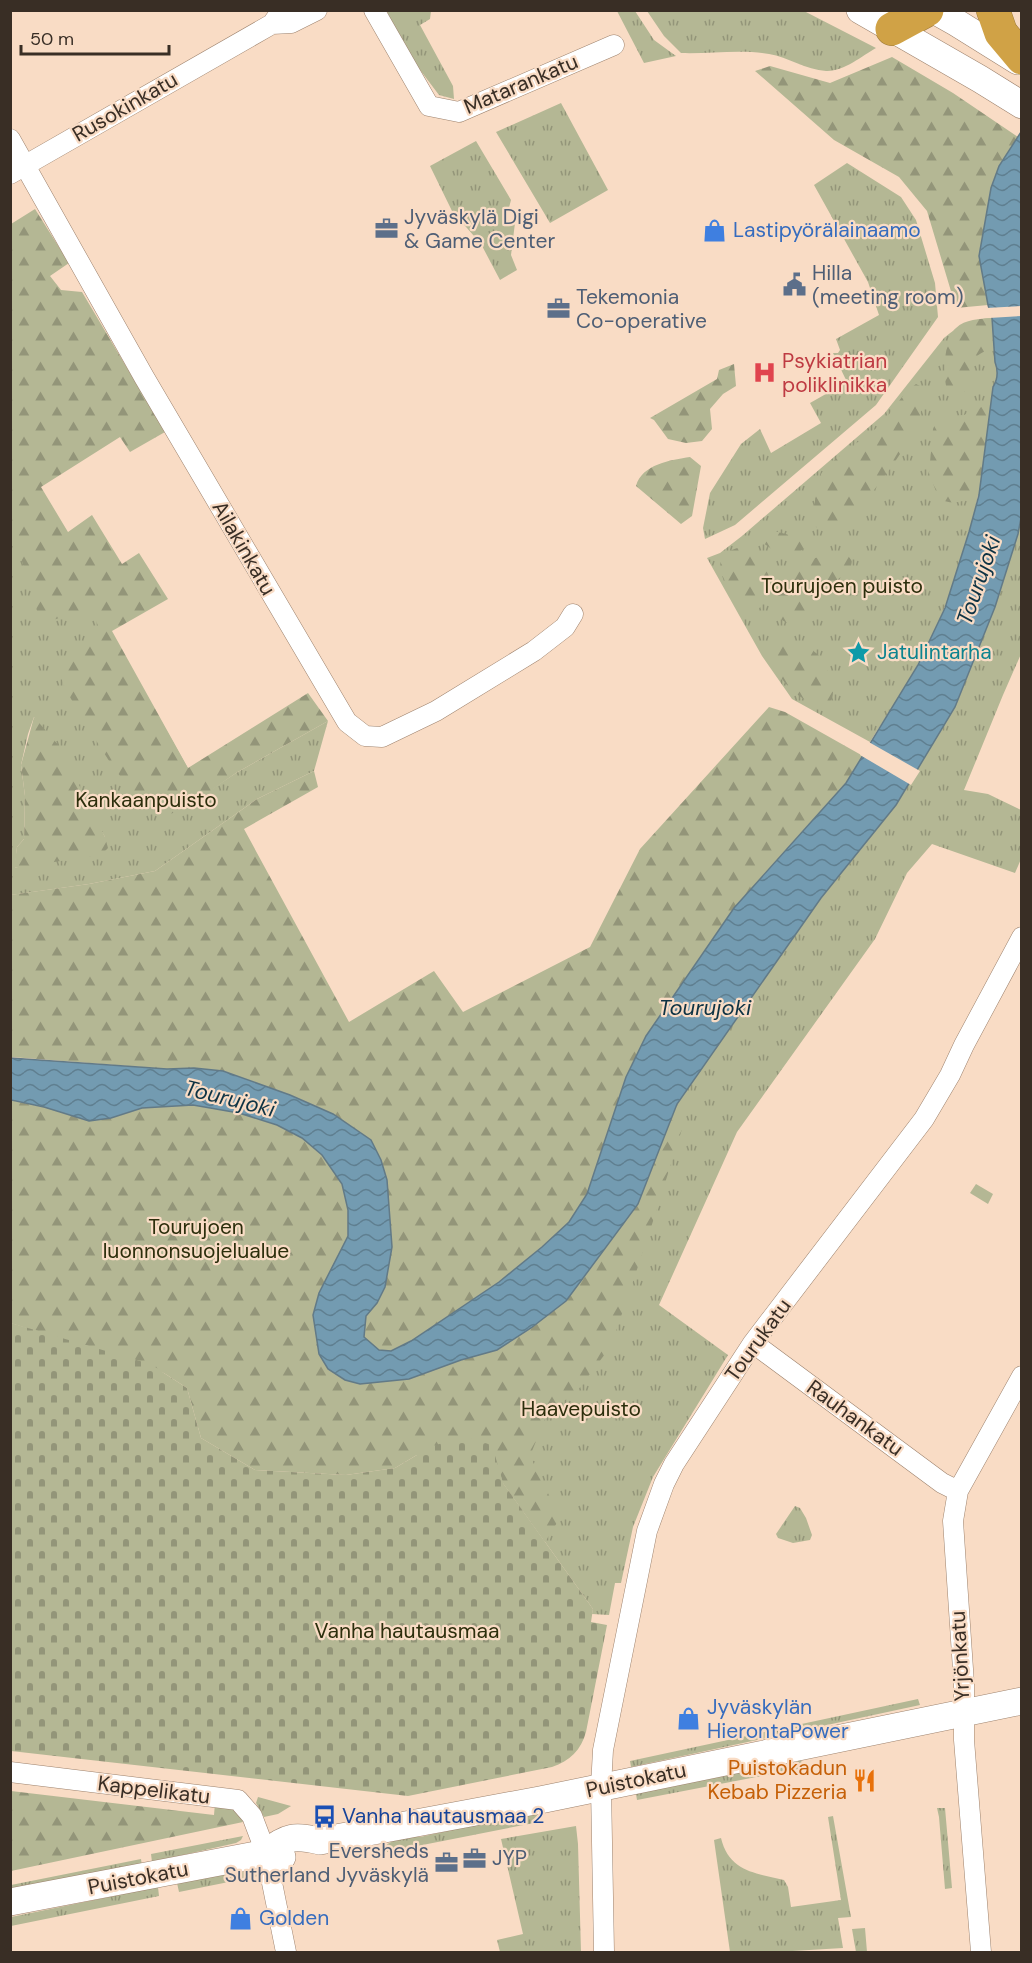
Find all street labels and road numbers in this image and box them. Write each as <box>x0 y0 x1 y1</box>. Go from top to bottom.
street label: Matarankatu <box>460 47 582 121</box>
street label: Rusokinkatu <box>67 66 183 148</box>
street label: Ailakinkatu <box>206 496 282 600</box>
street label: Tourukatu <box>718 1293 798 1387</box>
street label: Rauhankatu <box>801 1373 909 1463</box>
street label: Yrjönkatu <box>944 1610 976 1702</box>
street label: Puistokatu <box>583 1756 689 1804</box>
street label: Kappelikatu <box>96 1769 212 1811</box>
street label: Puistokatu <box>85 1855 191 1901</box>

